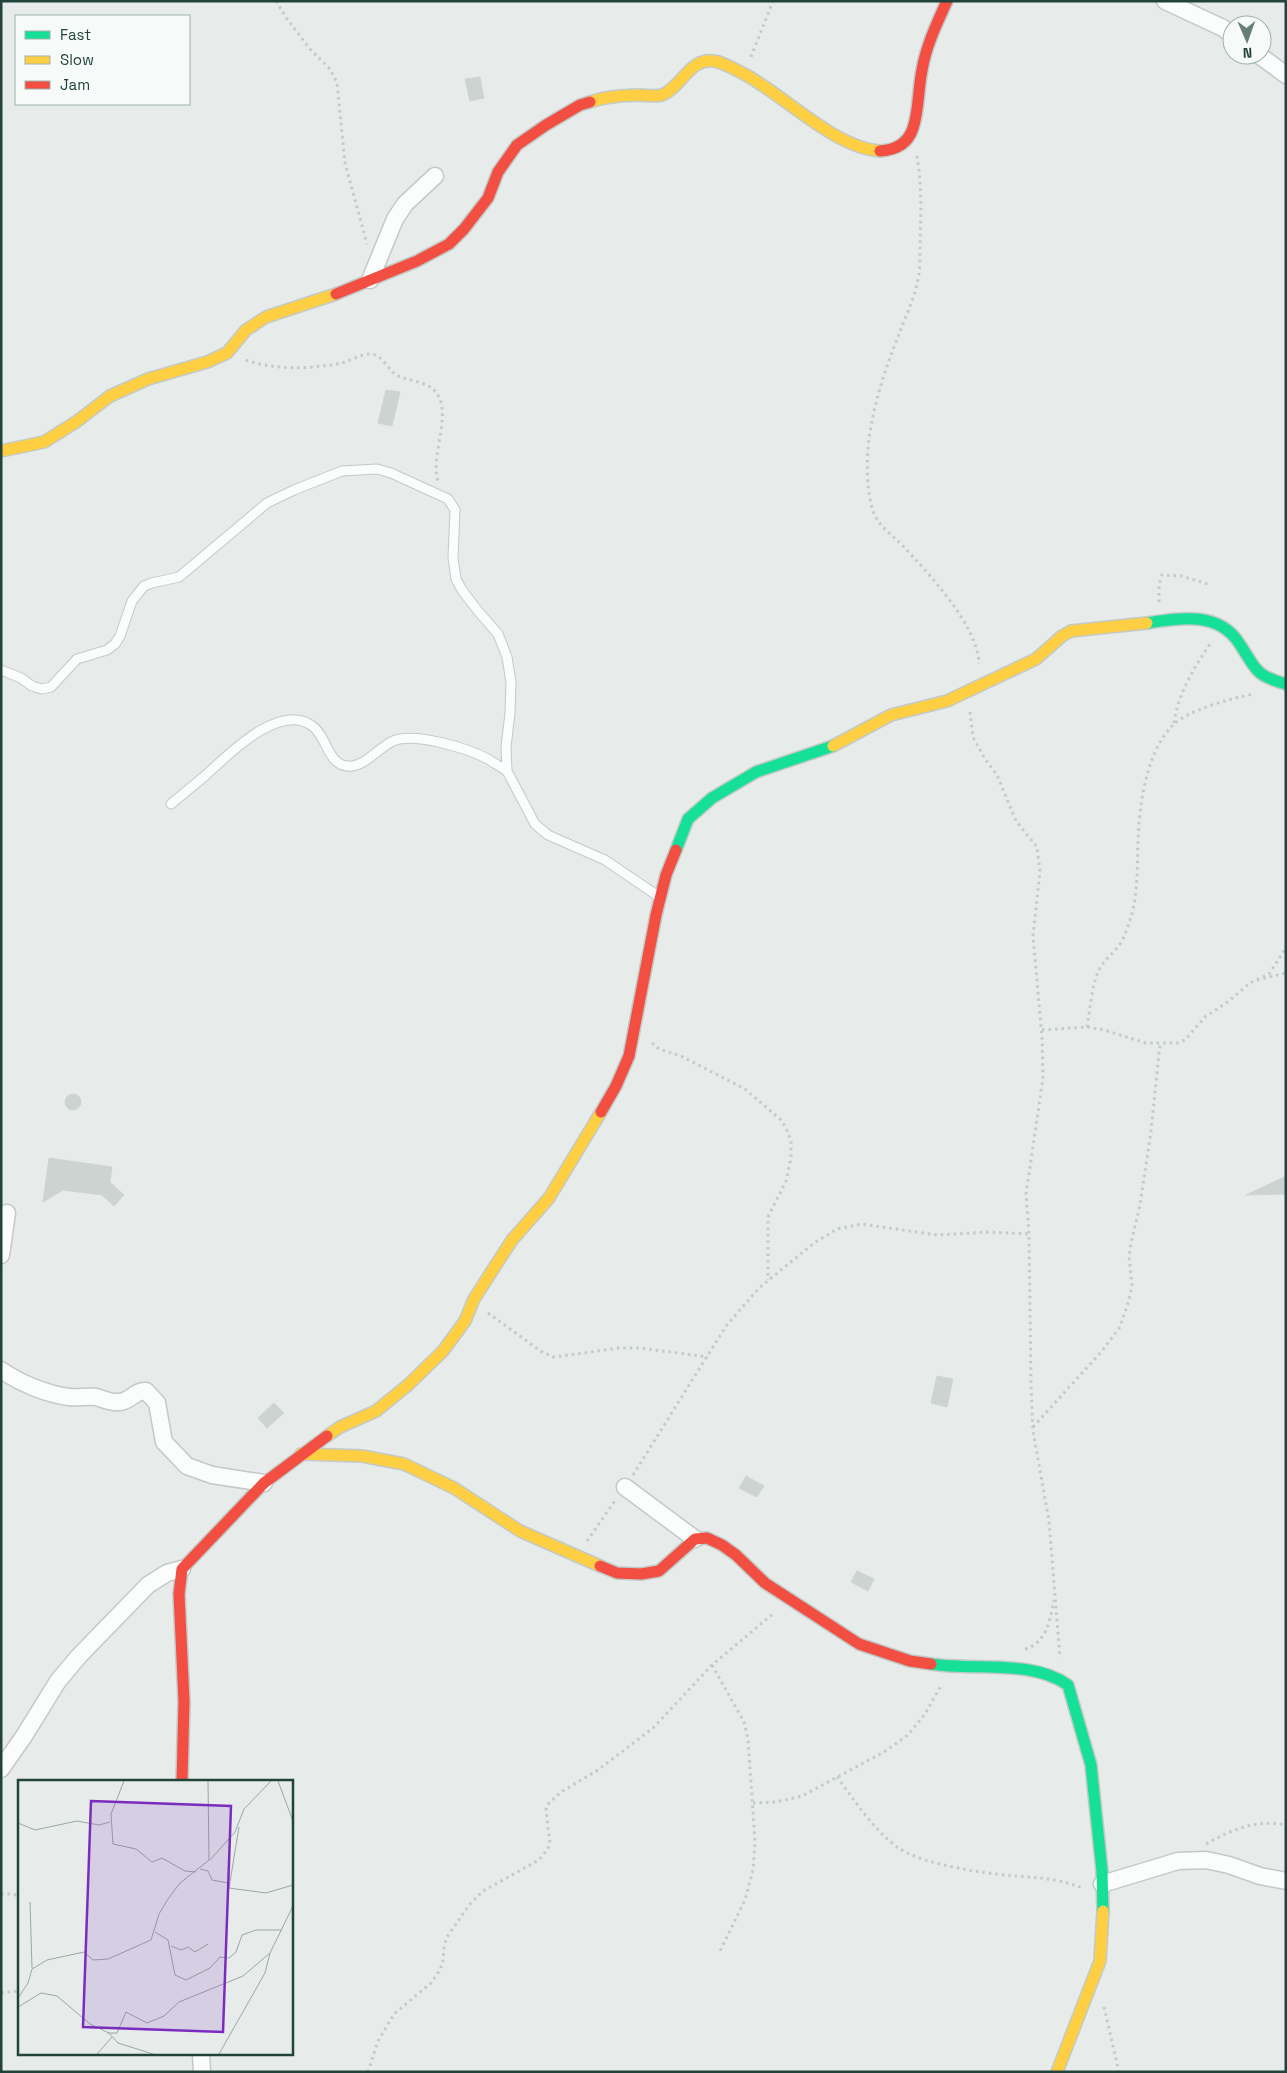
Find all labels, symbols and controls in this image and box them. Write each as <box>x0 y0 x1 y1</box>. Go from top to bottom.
legend <box>15 15 190 105</box>
north arrow <box>1222 15 1272 65</box>
text: Fast <box>60 25 91 44</box>
text: N <box>1242 44 1252 62</box>
text: Slow <box>60 50 94 69</box>
text: Jam <box>60 75 90 94</box>
inset map <box>18 1780 292 2056</box>

